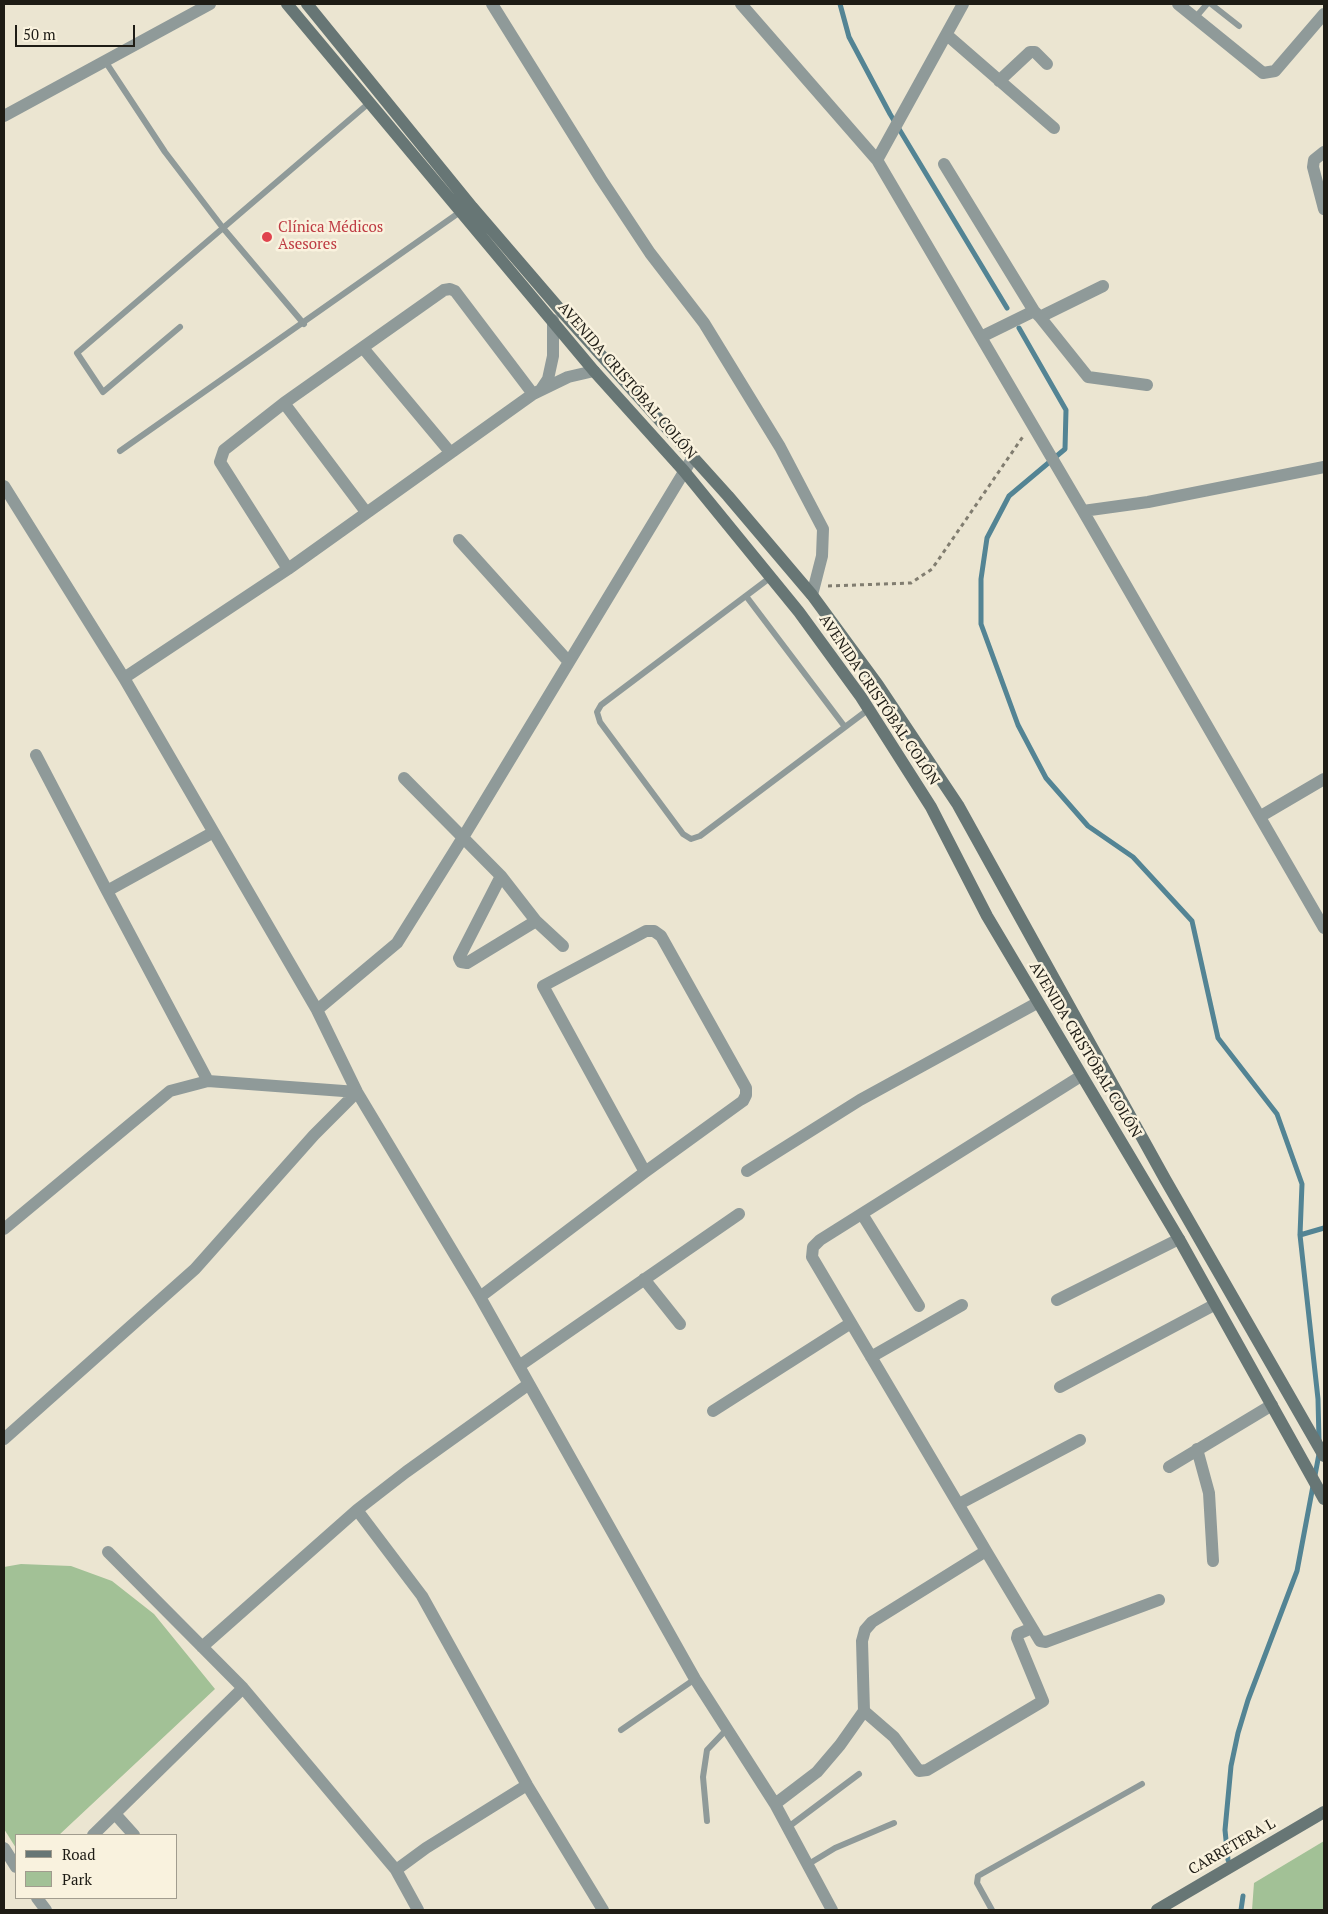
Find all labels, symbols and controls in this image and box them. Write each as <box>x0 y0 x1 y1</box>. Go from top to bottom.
scale bar <box>18 15 138 47</box>
text: 50 m <box>23 24 56 44</box>
place label: Clínica Médicos Asesores <box>278 219 383 254</box>
marker: Clínica Médicos Asesores <box>260 230 274 244</box>
street label: AVENIDA CRISTÓBAL COLÓN <box>554 299 700 463</box>
street label: AVENIDA CRISTÓBAL COLÓN <box>815 611 943 789</box>
street label: AVENIDA CRISTÓBAL COLÓN <box>1025 959 1145 1141</box>
street label: CARRETERA L <box>1185 1815 1279 1879</box>
legend <box>15 1834 178 1899</box>
text: Road <box>62 1844 95 1864</box>
text: Park <box>62 1869 92 1889</box>

